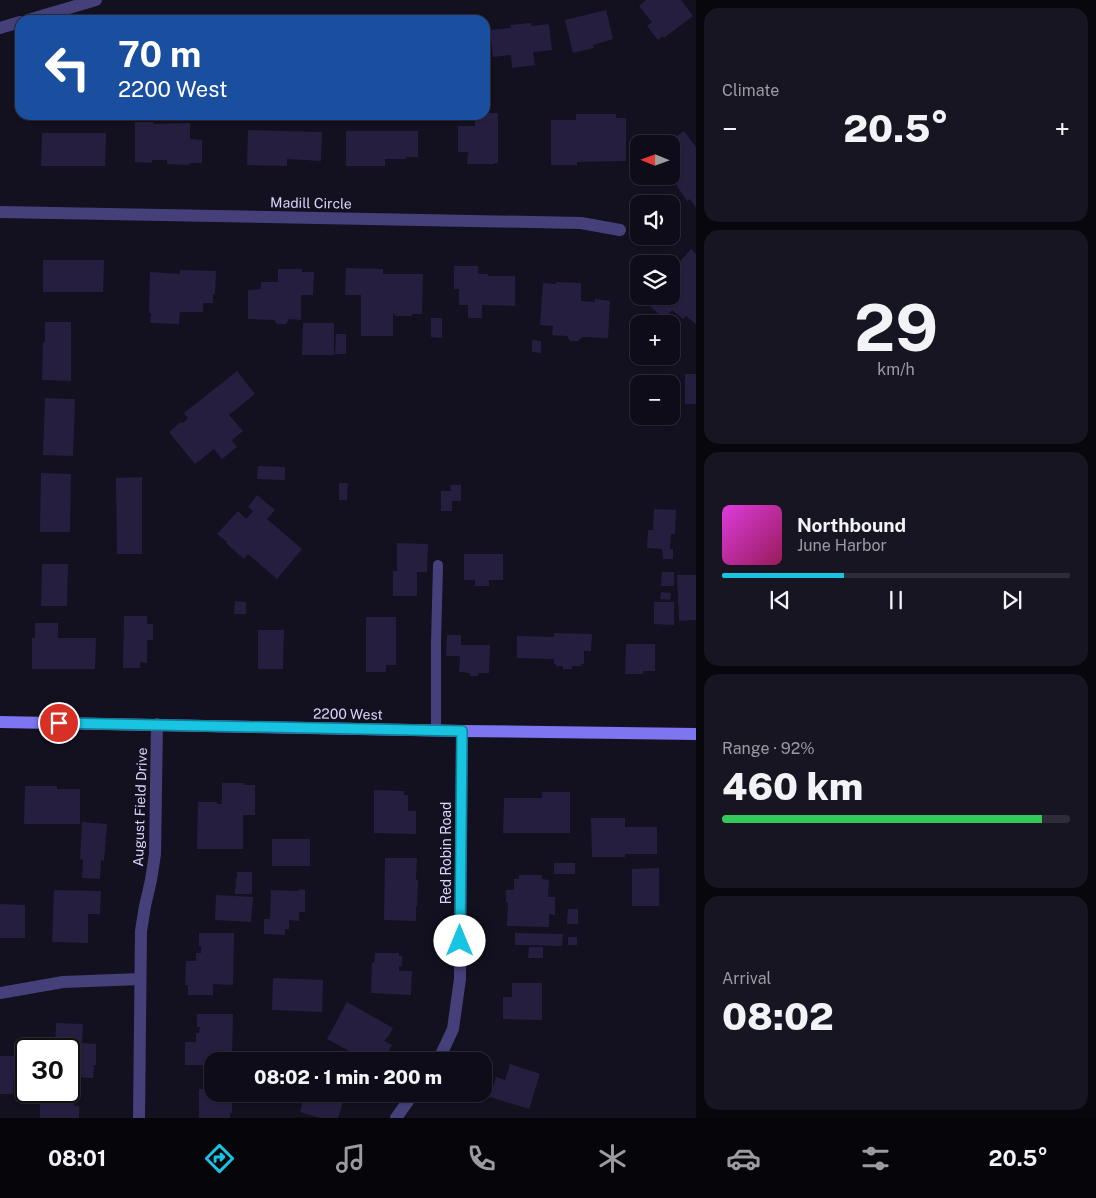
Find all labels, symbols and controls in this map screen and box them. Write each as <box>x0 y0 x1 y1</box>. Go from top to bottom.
text: 70 m <box>118 34 201 75</box>
icon: left <box>35 35 100 100</box>
text: 2200 West <box>118 76 228 102</box>
text: Climate <box>722 81 779 100</box>
text: 20.5° <box>843 106 949 151</box>
text: − <box>722 112 738 145</box>
text: + <box>1054 112 1070 145</box>
north arrow <box>630 135 680 185</box>
map controls <box>630 135 680 425</box>
street label: Madill Circle <box>270 194 352 212</box>
button: sound <box>630 195 680 245</box>
button: layers <box>630 255 680 305</box>
text: 29 <box>854 289 938 366</box>
button: + <box>630 315 680 365</box>
text: km/h <box>877 360 915 379</box>
button: − <box>630 375 680 425</box>
text: Northbound <box>797 514 906 536</box>
text: June Harbor <box>797 536 887 555</box>
icon: previous <box>766 586 794 614</box>
icon: pause <box>882 586 910 614</box>
icon: next <box>998 586 1026 614</box>
pin <box>38 702 80 744</box>
street label: 2200 West <box>313 705 383 723</box>
icon: arrive <box>45 709 73 737</box>
text: Range · 92% <box>722 739 815 758</box>
street label: August Field Drive <box>130 747 150 867</box>
text: 460 km <box>722 764 863 809</box>
street label: Red Robin Road <box>438 802 454 904</box>
position arrow <box>433 914 485 966</box>
text: Arrival <box>722 969 771 988</box>
text: 08:02 <box>722 994 834 1039</box>
speed limit sign: 30 <box>15 1038 80 1103</box>
text: 08:02 · 1 min · 200 m <box>254 1066 442 1088</box>
icon: directions <box>202 1141 237 1176</box>
icon: music <box>333 1141 368 1176</box>
icon: phone <box>464 1141 499 1176</box>
icon: climate <box>595 1141 630 1176</box>
icon: car <box>726 1141 761 1176</box>
icon: filters <box>858 1141 893 1176</box>
text: 08:01 <box>48 1145 106 1171</box>
text: 20.5° <box>989 1145 1048 1171</box>

